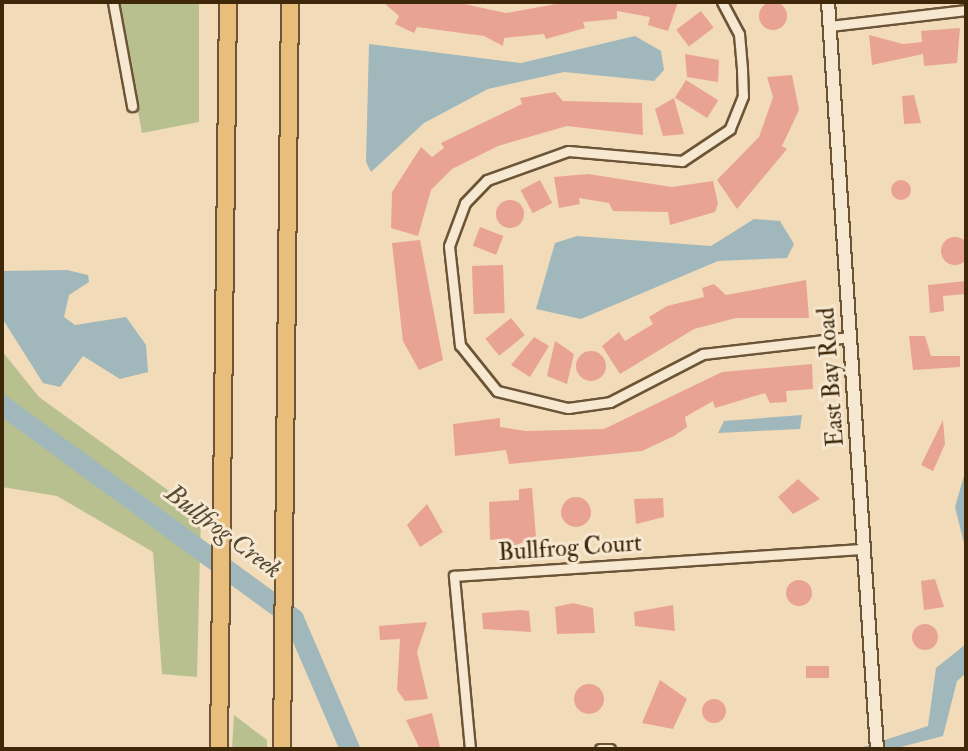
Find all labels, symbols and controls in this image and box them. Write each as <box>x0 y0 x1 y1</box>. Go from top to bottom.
street label: East Bay Road <box>812 306 850 448</box>
water label: Bullfrog Creek <box>159 478 287 586</box>
street label: Bullfrog Court <box>497 529 643 567</box>

